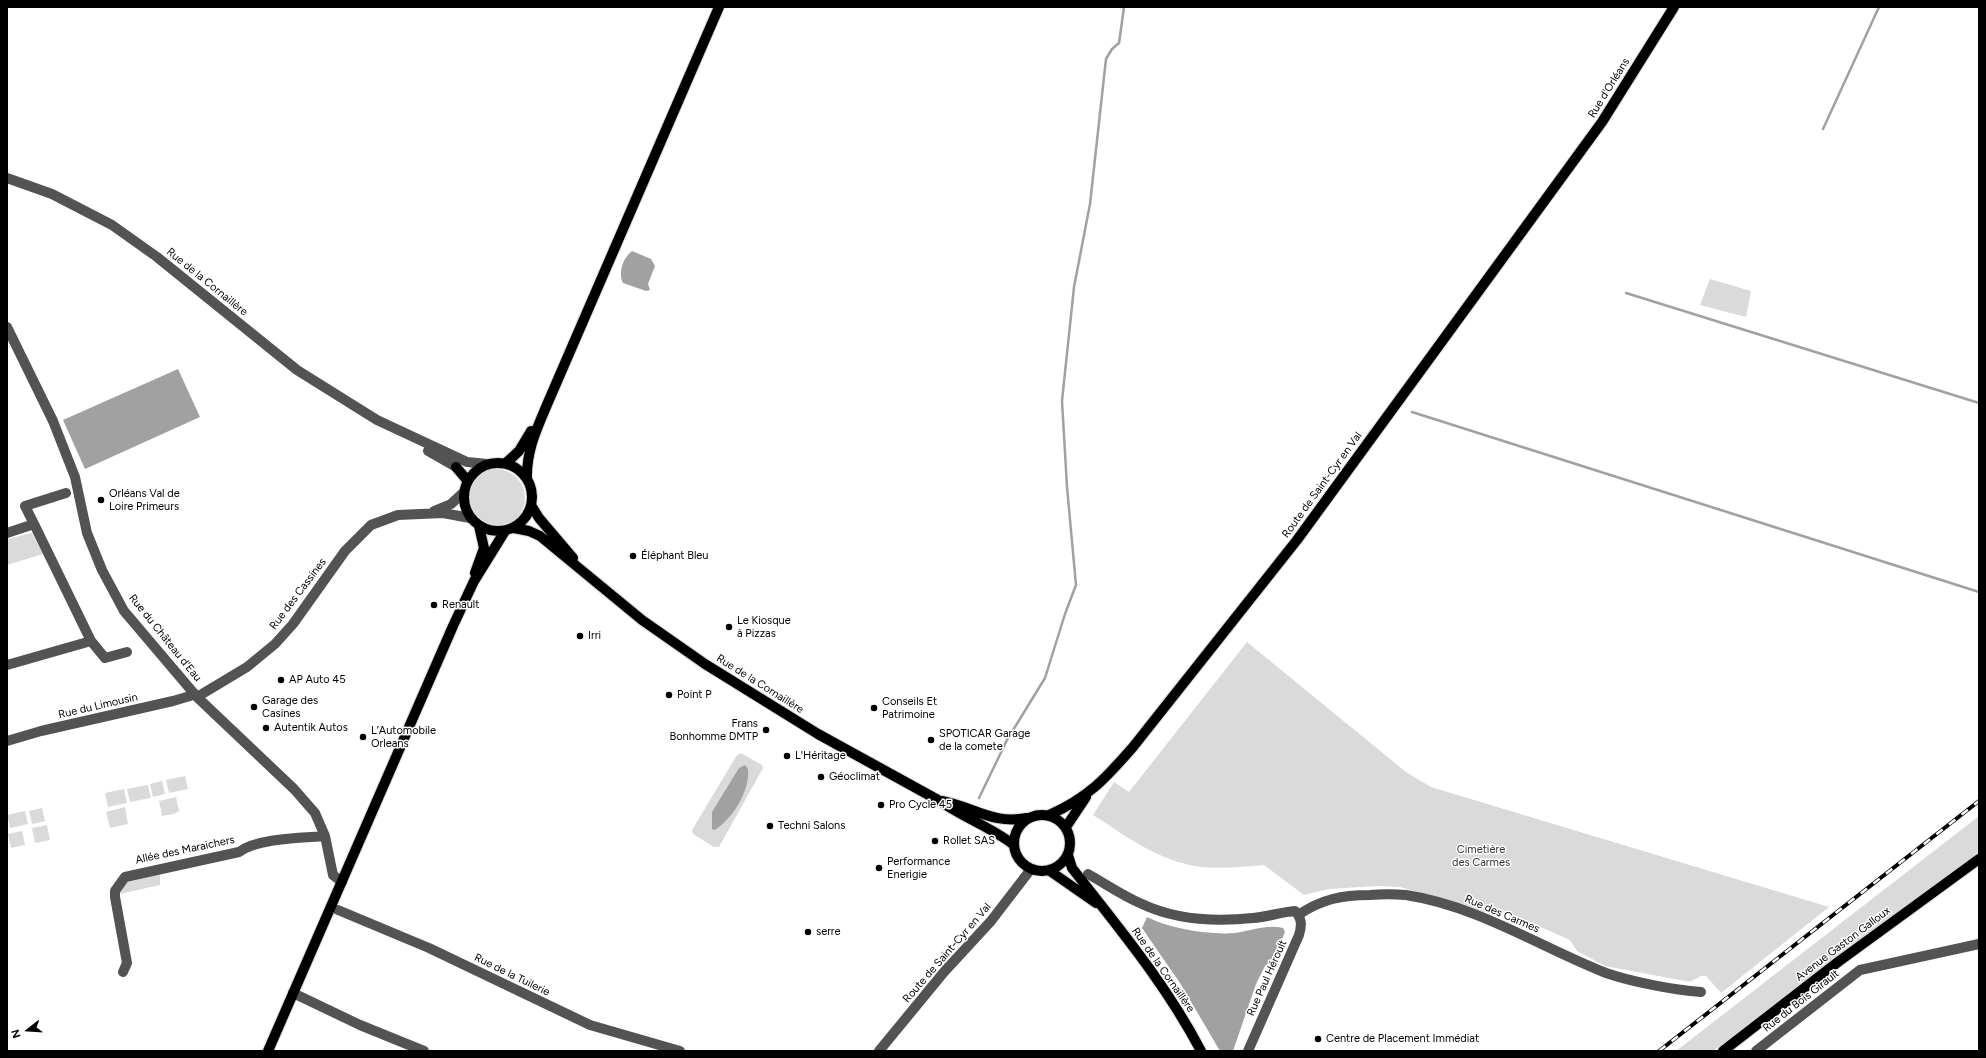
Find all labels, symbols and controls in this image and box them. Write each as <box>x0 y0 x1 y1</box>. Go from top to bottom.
street label: Rue d'Orléans <box>1585 56 1633 120</box>
street label: Rue de la Cornaillère <box>164 245 250 319</box>
street label: Route de Saint-Cyr en Val <box>1279 430 1365 540</box>
place label: Orléans Val de Loire Primeurs <box>109 487 180 513</box>
marker: Orléans Val de Loire Primeurs <box>96 495 106 505</box>
place label: Éléphant Bleu <box>641 549 708 563</box>
marker: Éléphant Bleu <box>628 551 638 561</box>
street label: Rue des Cassines <box>267 556 329 632</box>
street label: Rue du Château d'Eau <box>126 592 204 684</box>
place label: Renault <box>442 598 479 612</box>
marker: Renault <box>429 600 439 610</box>
place label: Le Kiosque à Pizzas <box>737 614 791 640</box>
marker: Le Kiosque à Pizzas <box>724 622 734 632</box>
place label: Irri <box>588 629 601 643</box>
marker: Irri <box>575 631 585 641</box>
street label: Rue de la Cornaillère <box>714 652 806 716</box>
place label: AP Auto 45 <box>289 673 346 687</box>
marker: AP Auto 45 <box>276 675 286 685</box>
place label: Point P <box>677 688 712 702</box>
street label: Rue du Limousin <box>57 690 139 722</box>
marker: Point P <box>664 690 674 700</box>
place label: Garage des Casines <box>262 694 318 720</box>
place label: Conseils Et Patrimoine <box>882 695 937 721</box>
marker: Garage des Casines <box>249 702 259 712</box>
marker: Conseils Et Patrimoine <box>869 703 879 713</box>
place label: Frans Bonhomme DMTP <box>669 717 758 743</box>
place label: Autentik Autos <box>274 721 348 735</box>
marker: Autentik Autos <box>261 723 271 733</box>
place label: L’Automobile Orleans <box>371 724 436 750</box>
marker: Frans Bonhomme DMTP <box>761 725 771 735</box>
place label: SPOTICAR Garage de la comete <box>939 727 1030 753</box>
marker: L’Automobile Orleans <box>358 732 368 742</box>
marker: SPOTICAR Garage de la comete <box>926 735 936 745</box>
place label: L'Héritage <box>795 749 846 763</box>
marker: L'Héritage <box>782 751 792 761</box>
place label: Géoclimat <box>829 770 880 784</box>
marker: Géoclimat <box>816 772 826 782</box>
place label: Pro Cycle 45 <box>889 798 952 812</box>
marker: Pro Cycle 45 <box>876 800 886 810</box>
place label: Techni Salons <box>778 819 845 833</box>
marker: Techni Salons <box>765 821 775 831</box>
street label: Allée des Maraichers <box>134 833 236 867</box>
place label: Rollet SAS <box>943 834 995 848</box>
marker: Rollet SAS <box>930 836 940 846</box>
park label: Cimetière des Carmes <box>1452 843 1510 869</box>
place label: Performance Enerigie <box>887 855 950 881</box>
marker: Performance Enerigie <box>874 863 884 873</box>
street label: Rue des Carmes <box>1463 892 1541 936</box>
street label: Route de Saint-Cyr en Val <box>900 901 994 1005</box>
street label: Avenue Gaston Galloux <box>1793 904 1893 984</box>
place label: serre <box>816 925 841 939</box>
street label: Rue de la Cornaillère <box>1129 925 1197 1015</box>
marker: serre <box>803 927 813 937</box>
street label: Rue Paul Héroult <box>1244 938 1290 1018</box>
street label: Rue de la Tuilerie <box>472 951 552 999</box>
street label: Rue du Bois Girault <box>1760 967 1842 1035</box>
north arrow <box>8 1010 48 1050</box>
text: N <box>9 1028 24 1040</box>
place label: Centre de Placement Immédiat <box>1326 1032 1479 1046</box>
marker: Centre de Placement Immédiat <box>1313 1034 1323 1044</box>

